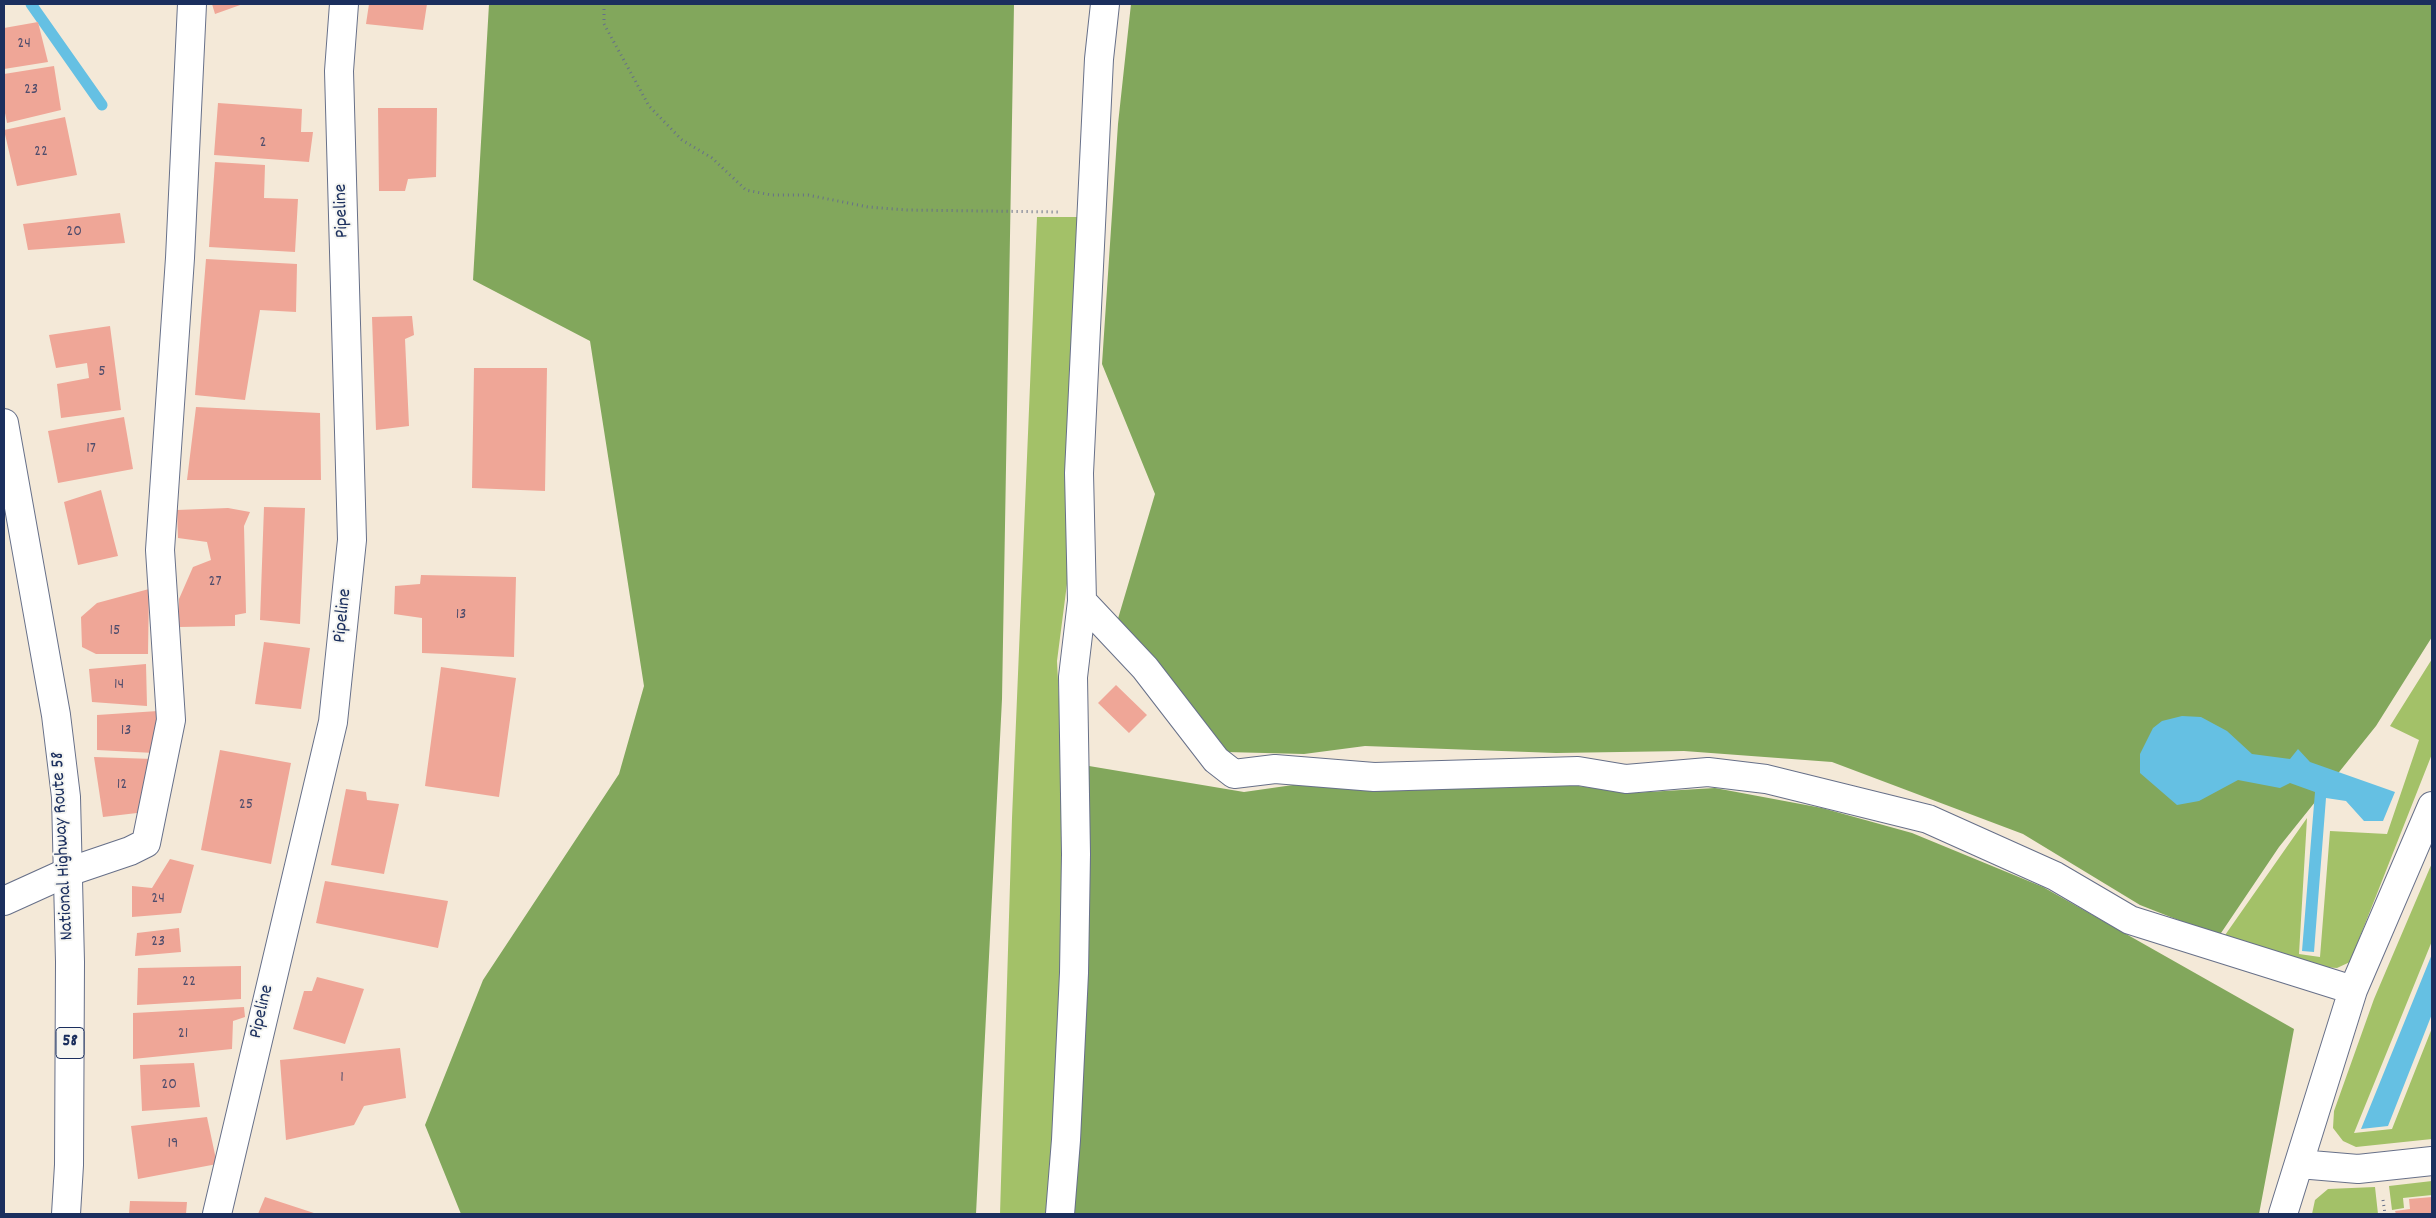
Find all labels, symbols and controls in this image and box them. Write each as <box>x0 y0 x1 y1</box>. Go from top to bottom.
house number: 24 <box>17 35 31 55</box>
house number: 23 <box>24 81 38 101</box>
house number: 2 <box>260 134 266 154</box>
house number: 22 <box>34 143 48 163</box>
street label: Pipeline <box>331 183 355 239</box>
house number: 20 <box>66 223 82 243</box>
house number: 5 <box>98 363 106 383</box>
house number: 17 <box>86 440 96 460</box>
house number: 27 <box>208 573 222 593</box>
street label: Pipeline <box>330 588 358 644</box>
house number: 13 <box>456 606 466 626</box>
house number: 15 <box>110 622 120 642</box>
house number: 14 <box>114 676 124 696</box>
house number: 13 <box>121 722 131 742</box>
street label: National Highway Route 58 <box>48 751 80 941</box>
house number: 12 <box>117 776 127 796</box>
house number: 25 <box>239 796 253 816</box>
house number: 24 <box>151 890 165 910</box>
house number: 23 <box>151 933 165 953</box>
house number: 22 <box>182 973 196 993</box>
street label: Pipeline <box>246 983 280 1041</box>
house number: 21 <box>178 1025 188 1045</box>
road number: 58 <box>56 1028 84 1058</box>
house number: 1 <box>340 1069 344 1089</box>
house number: 20 <box>161 1076 177 1096</box>
house number: 19 <box>168 1135 178 1155</box>

